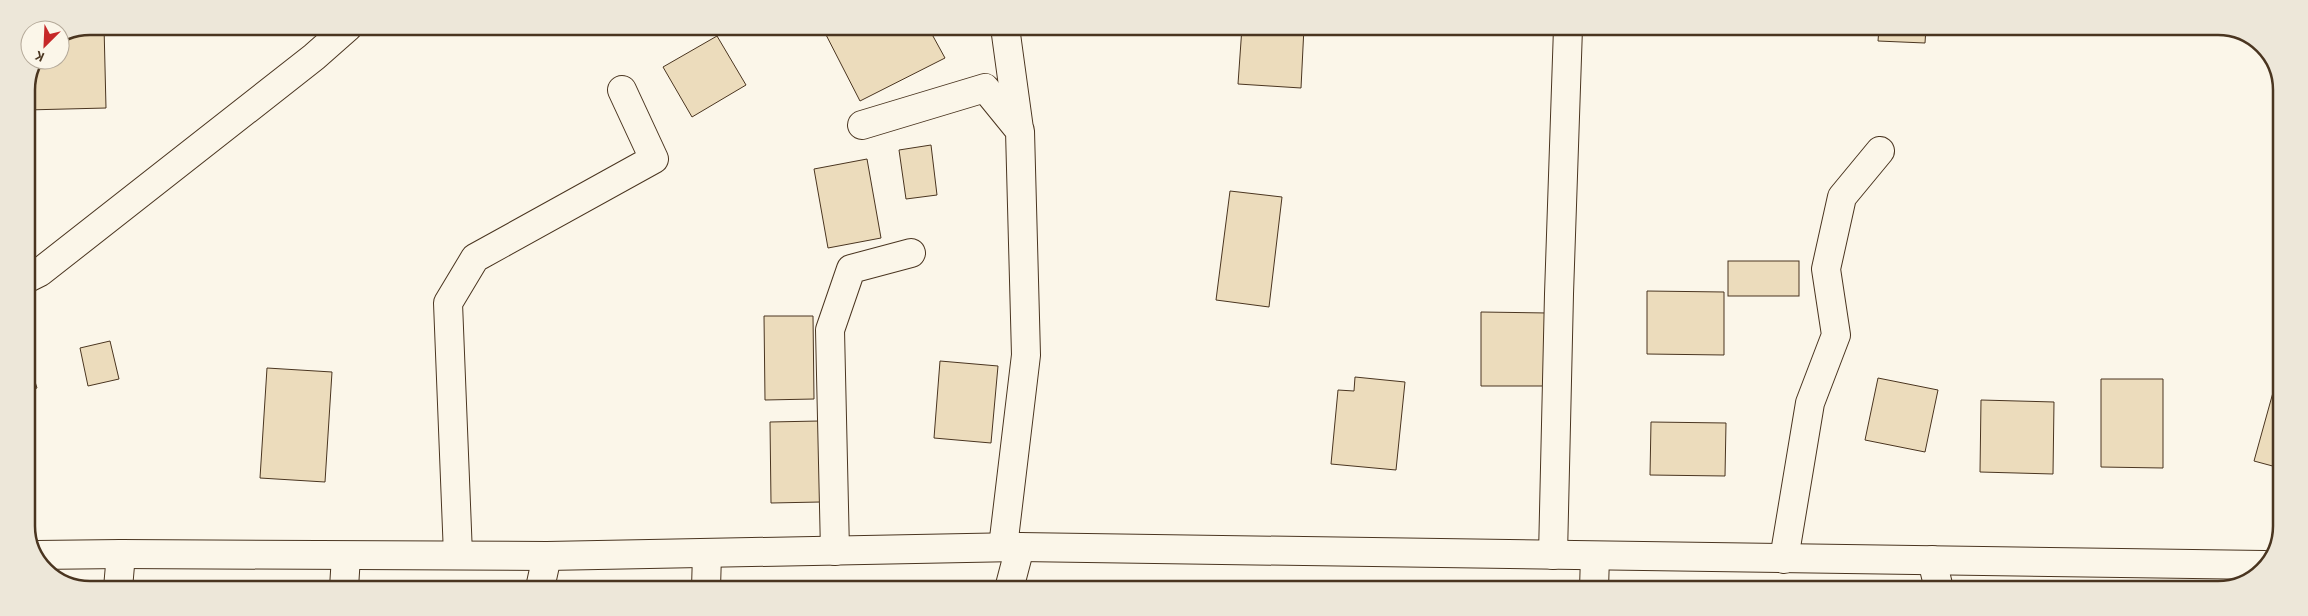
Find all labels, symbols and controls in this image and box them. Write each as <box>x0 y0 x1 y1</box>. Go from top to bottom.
north arrow <box>20 20 70 70</box>
text: K <box>33 48 47 64</box>

